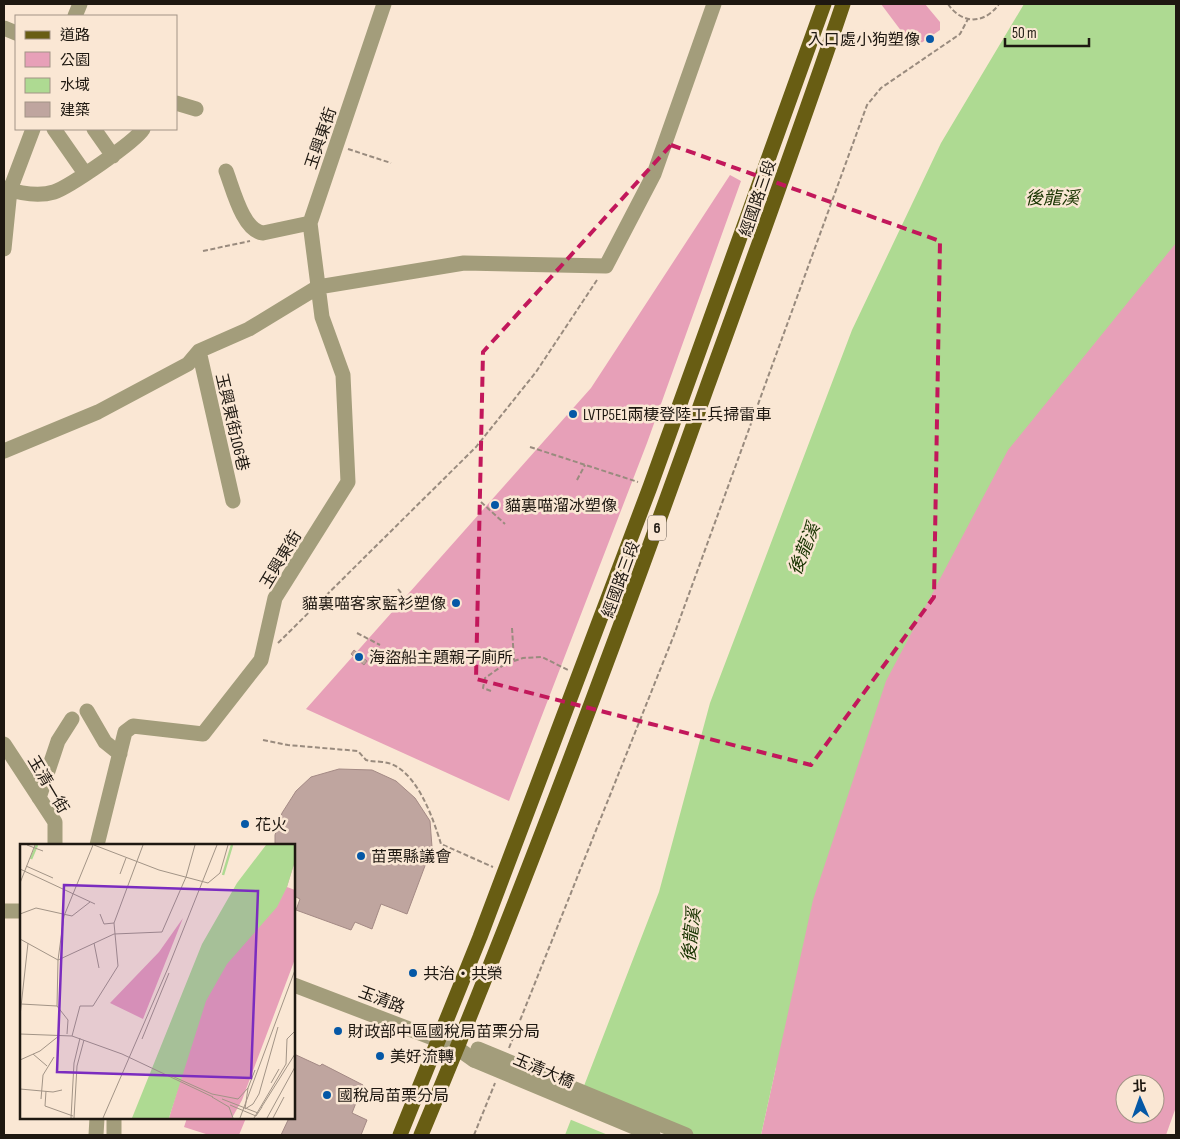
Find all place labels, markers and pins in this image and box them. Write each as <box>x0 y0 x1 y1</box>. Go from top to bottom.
place label: 入口處小狗塑像 <box>808 31 920 50</box>
marker: 入口處小狗塑像 <box>924 33 936 45</box>
place label: LVTP5E1兩棲登陸工兵掃雷車 <box>583 406 771 425</box>
marker: LVTP5E1兩棲登陸工兵掃雷車 <box>567 408 579 420</box>
place label: 貓裏喵溜冰塑像 <box>505 497 617 516</box>
marker: 貓裏喵溜冰塑像 <box>489 499 501 511</box>
place label: 貓裏喵客家藍衫塑像 <box>302 595 446 614</box>
marker: 貓裏喵客家藍衫塑像 <box>450 597 462 609</box>
place label: 海盜船主題親子廁所 <box>369 648 513 668</box>
marker: 海盜船主題親子廁所 <box>353 651 365 663</box>
place label: 花火 <box>255 816 287 835</box>
marker: 花火 <box>239 818 251 830</box>
place label: 苗栗縣議會 <box>371 848 451 867</box>
marker: 苗栗縣議會 <box>355 850 367 862</box>
place label: 共治‧共榮 <box>423 965 503 984</box>
marker: 共治‧共榮 <box>407 967 419 979</box>
place label: 財政部中區國稅局苗栗分局 <box>348 1023 540 1042</box>
marker: 財政部中區國稅局苗栗分局 <box>332 1025 344 1037</box>
place label: 美好流轉 <box>390 1048 454 1067</box>
marker: 美好流轉 <box>374 1050 386 1062</box>
place label: 國稅局苗栗分局 <box>337 1087 449 1106</box>
marker: 國稅局苗栗分局 <box>321 1089 333 1101</box>

